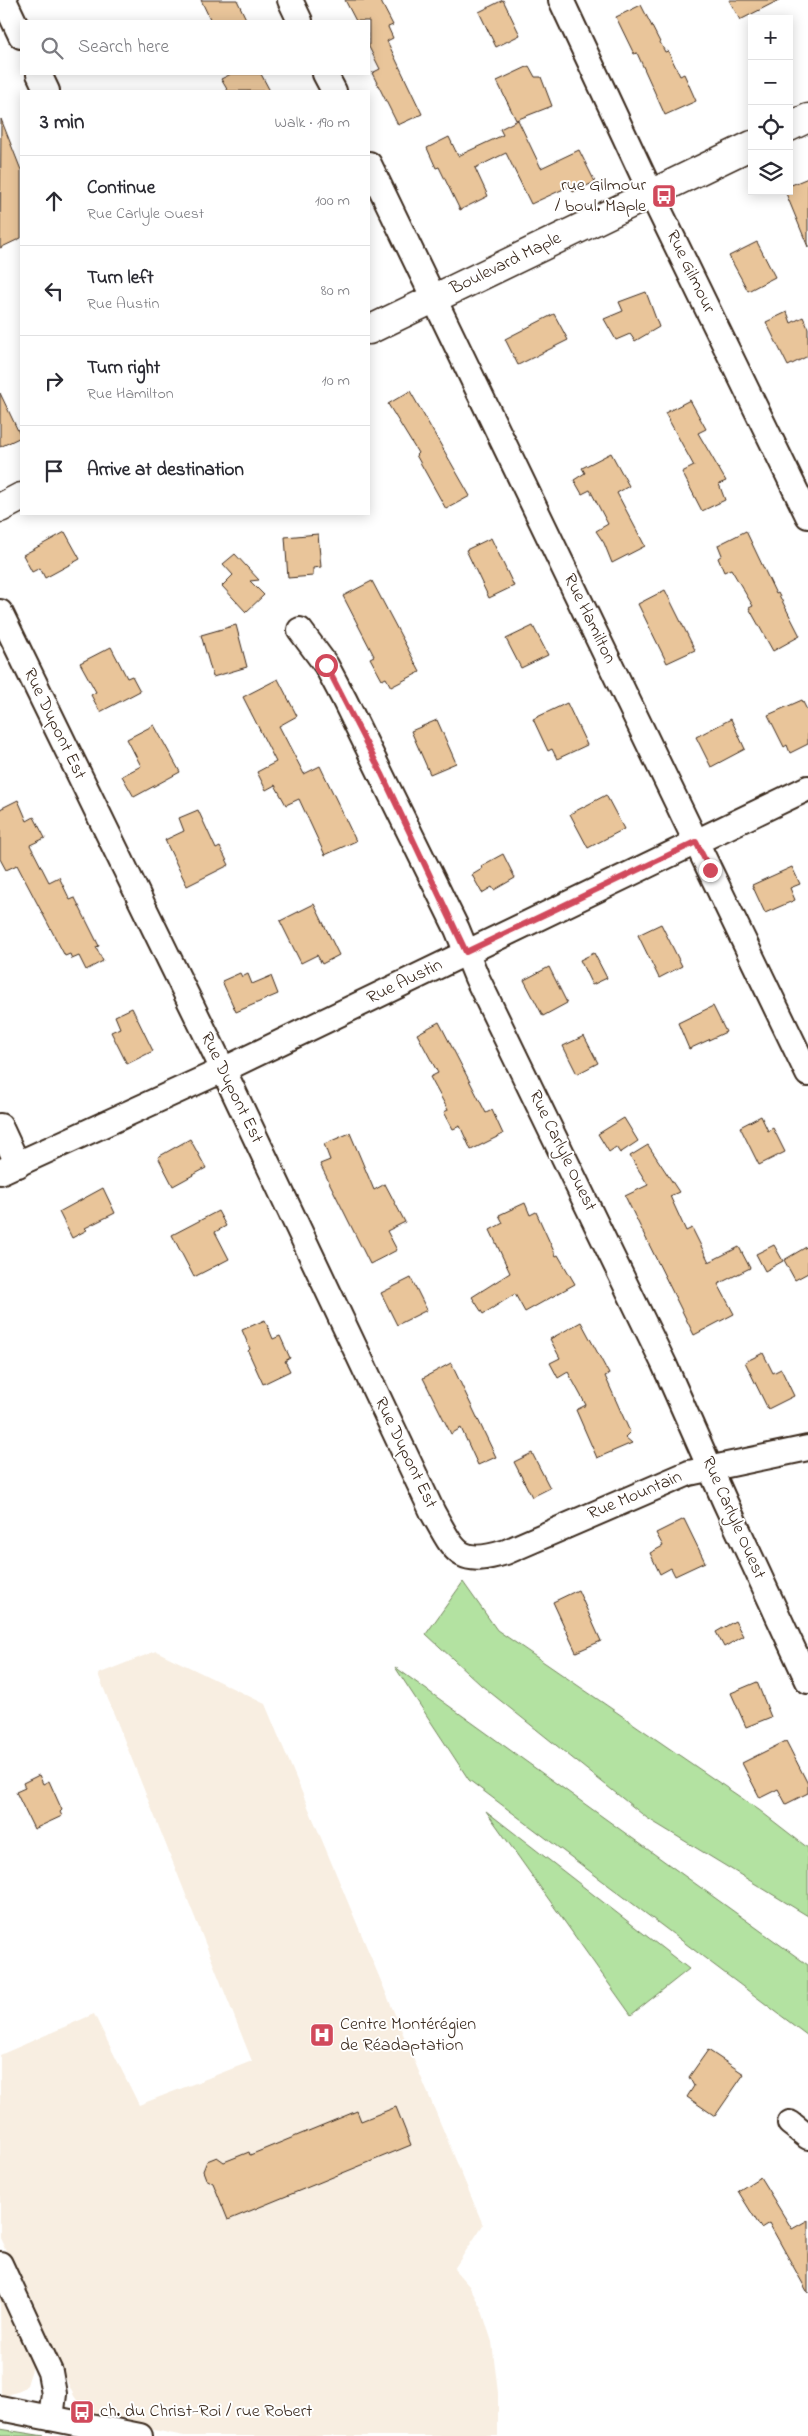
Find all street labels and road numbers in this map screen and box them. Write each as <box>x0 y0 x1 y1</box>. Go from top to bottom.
street label: Boulevard Maple <box>445 225 567 303</box>
street label: Rue Gilmour <box>659 226 721 318</box>
street label: Rue Hamilton <box>556 570 622 669</box>
street label: Rue Dupont Est <box>16 664 92 784</box>
street label: Rue Austin <box>363 952 447 1012</box>
street label: Rue Dupont Est <box>193 1028 269 1148</box>
street label: Rue Carlyle Ouest <box>521 1086 603 1216</box>
street label: Rue Dupont Est <box>367 1393 443 1513</box>
street label: Rue Carlyle Ouest <box>694 1452 772 1584</box>
street label: Rue Mountain <box>584 1464 686 1528</box>

